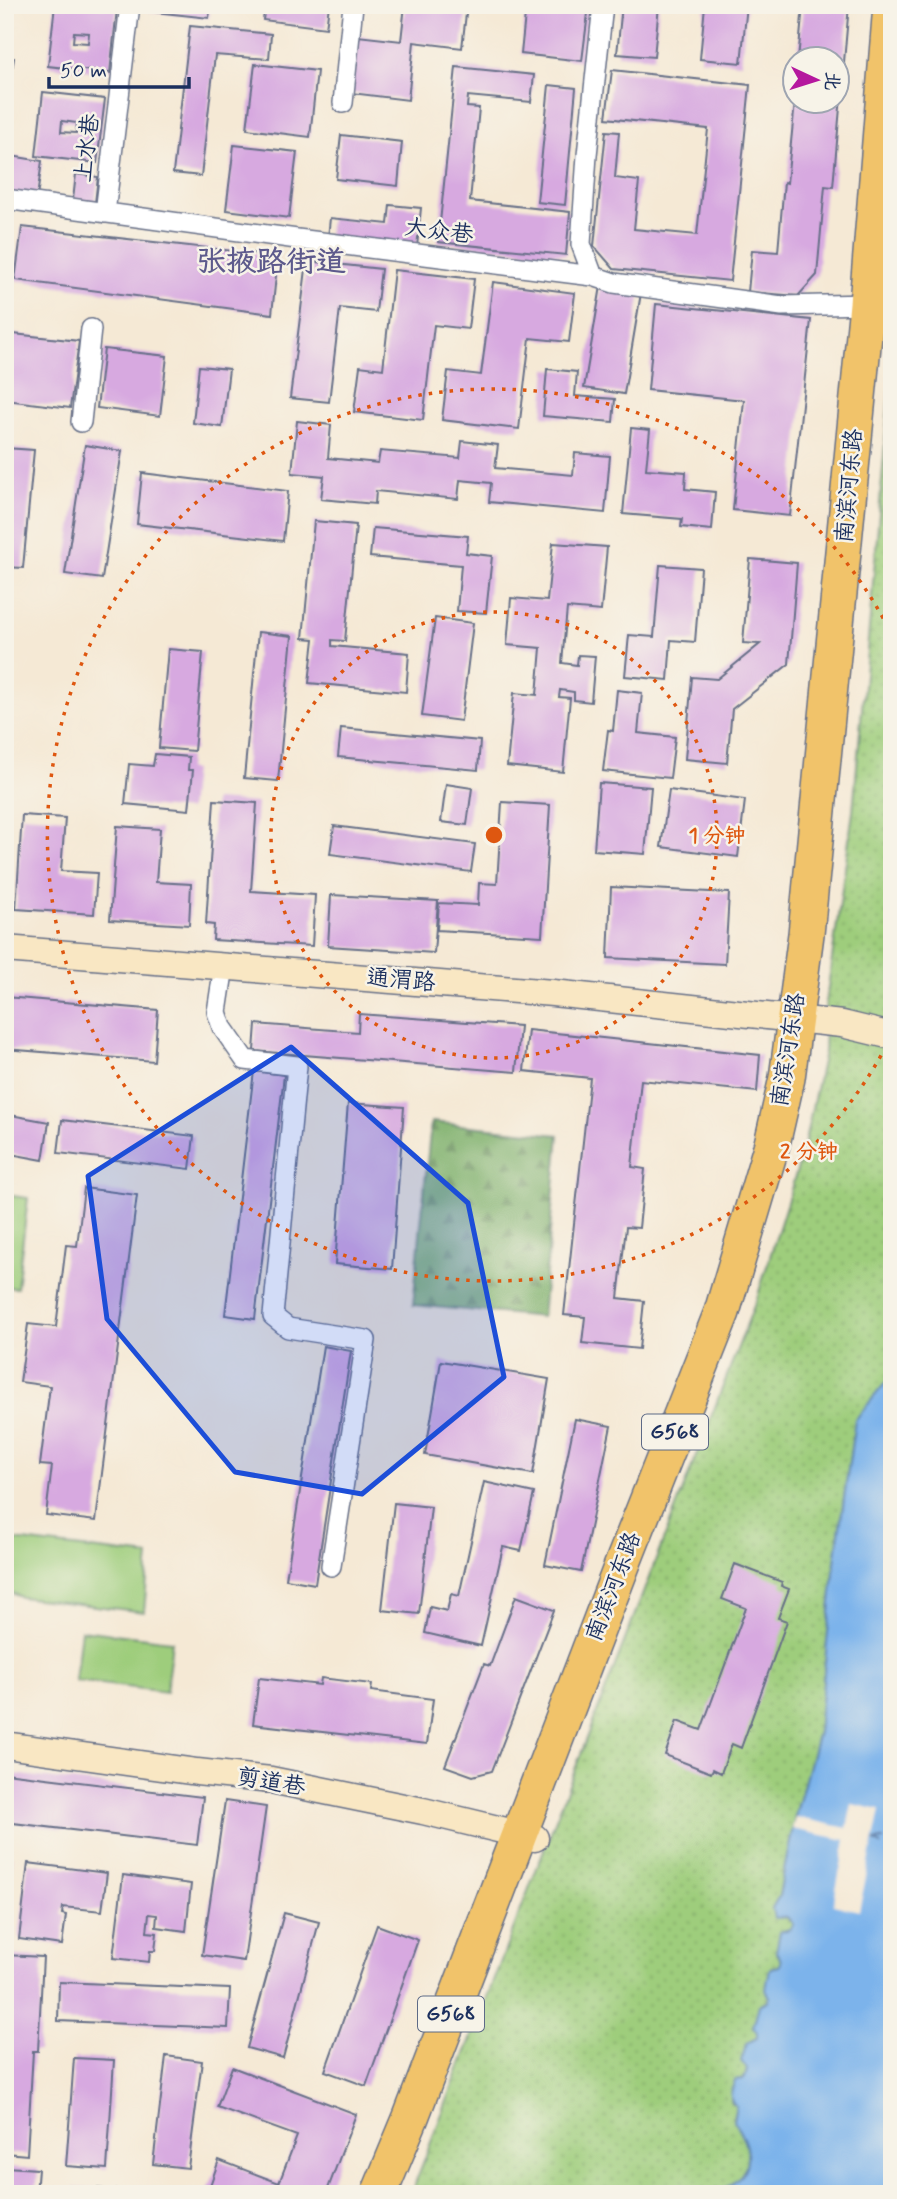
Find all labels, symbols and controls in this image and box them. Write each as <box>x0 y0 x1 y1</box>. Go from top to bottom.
scale bar <box>49 46 189 90</box>
north arrow <box>782 46 852 116</box>
text: 50 m <box>60 57 107 85</box>
text: 北 <box>818 71 845 91</box>
street label: 上水巷 <box>69 111 107 184</box>
street label: 大众巷 <box>403 213 476 251</box>
district label: 张掖路街道 <box>196 243 346 282</box>
street label: 南滨河东路 <box>830 427 870 545</box>
text: 1 分钟 <box>688 822 746 850</box>
centre of rings <box>482 823 506 847</box>
street label: 通渭路 <box>365 963 437 999</box>
street label: 南滨河东路 <box>765 991 813 1109</box>
text: 2 分钟 <box>780 1138 838 1166</box>
road number: G568 <box>642 1414 708 1450</box>
street label: 南滨河东路 <box>579 1528 649 1646</box>
street label: 剪道巷 <box>235 1763 308 1803</box>
road number: G568 <box>418 1996 484 2032</box>

